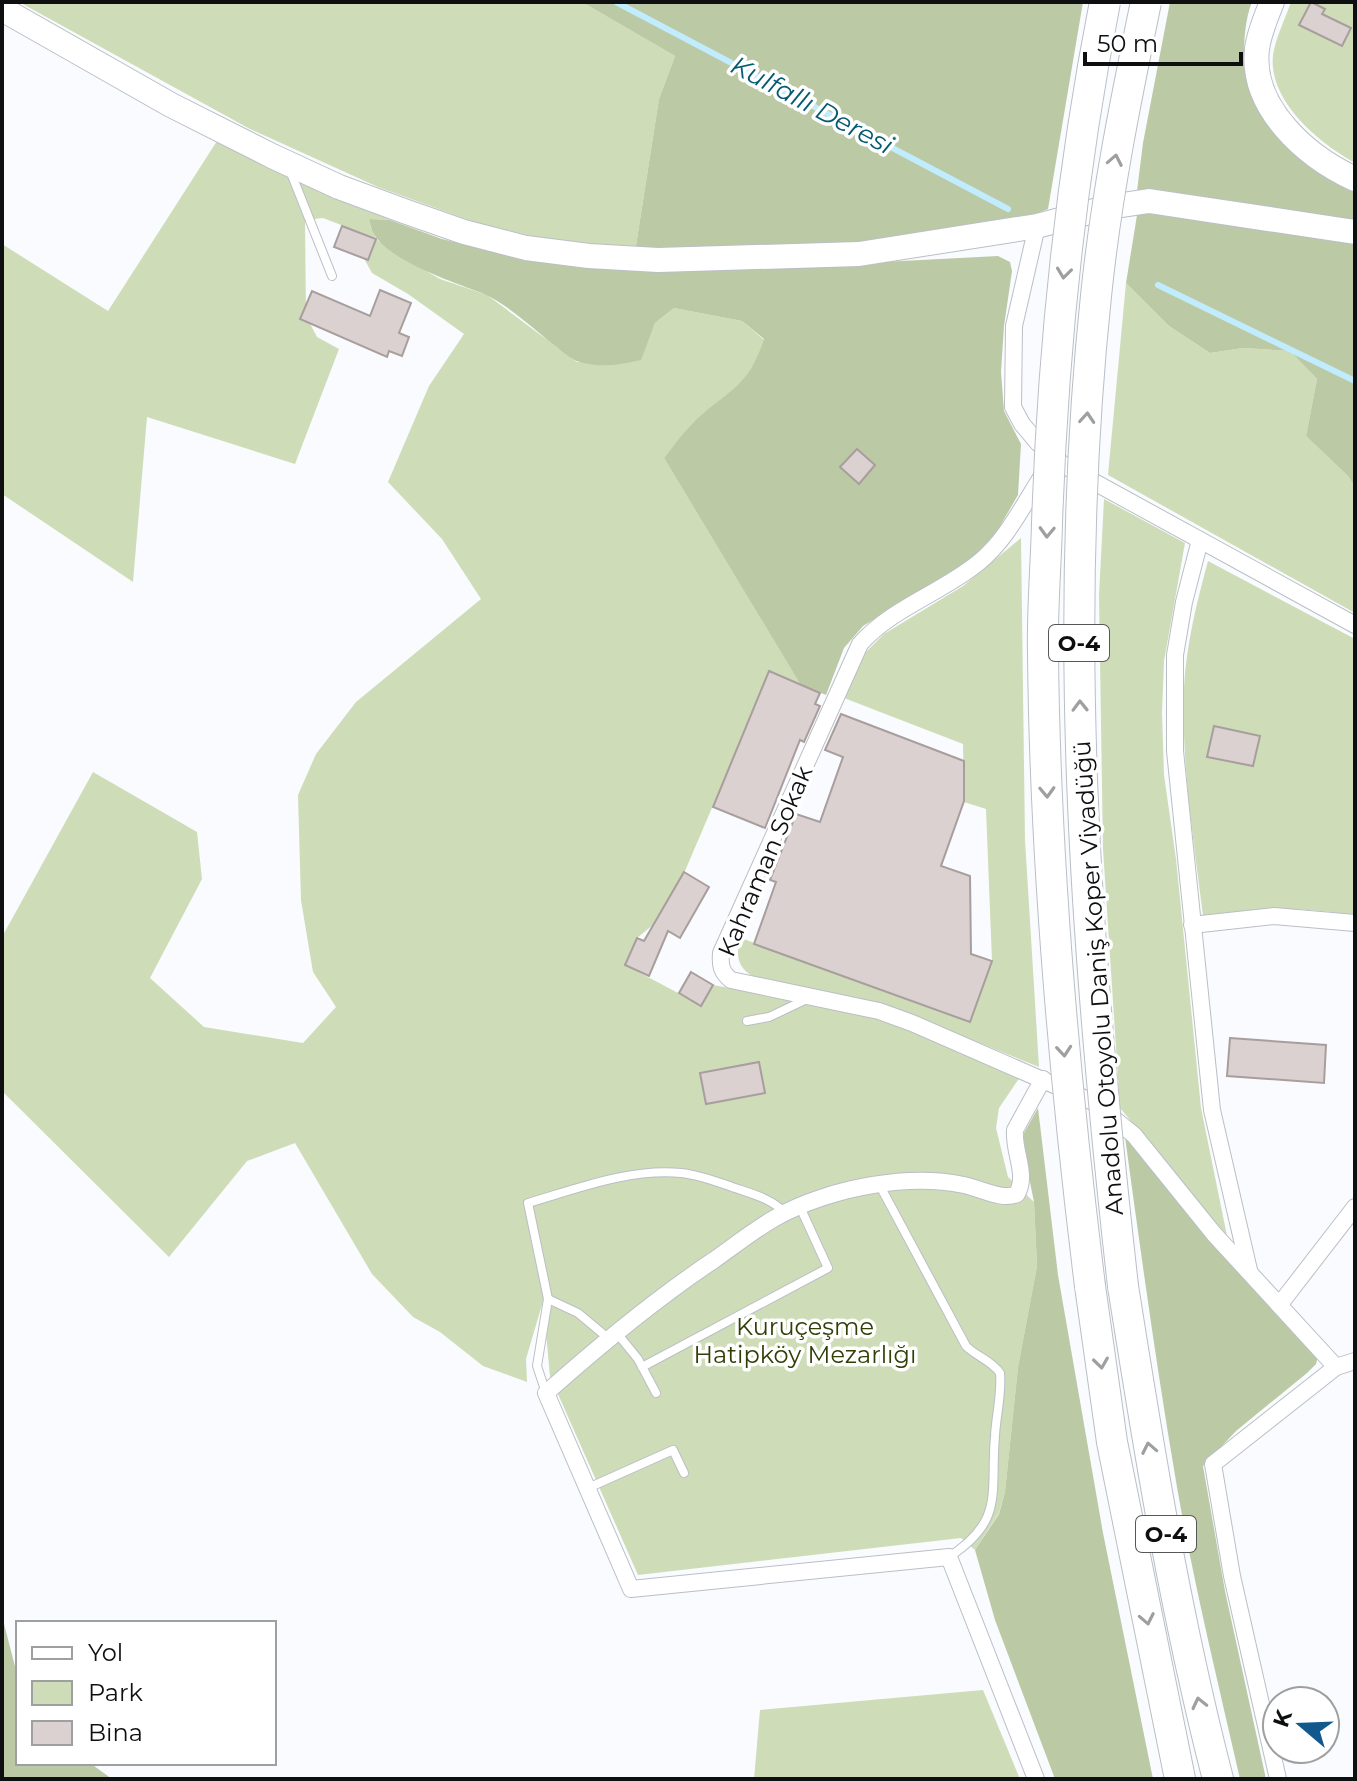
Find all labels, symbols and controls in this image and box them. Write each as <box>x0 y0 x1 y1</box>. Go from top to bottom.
scale bar <box>1085 16 1241 66</box>
text: 50 m <box>1097 29 1158 58</box>
water label: Kulfallı Deresi <box>725 49 899 162</box>
one-way arrow <box>1106 154 1123 167</box>
one-way arrow <box>1055 267 1072 280</box>
one-way arrow <box>1078 411 1095 424</box>
one-way arrow <box>1038 526 1055 539</box>
road number: O-4 <box>1049 625 1109 661</box>
one-way arrow <box>1071 699 1089 712</box>
street label: Anadolu Otoyolu Daniş Koper Viyadüğü <box>1067 740 1129 1216</box>
street label: Kahraman Sokak <box>712 761 819 961</box>
one-way arrow <box>1038 786 1056 799</box>
one-way arrow <box>1055 1045 1072 1058</box>
park label: Kuruçeşme Hatipköy Mezarlığı <box>694 1312 916 1369</box>
one-way arrow <box>1092 1356 1109 1370</box>
one-way arrow <box>1142 1442 1159 1455</box>
road number: O-4 <box>1136 1516 1196 1552</box>
one-way arrow <box>1138 1612 1155 1626</box>
legend <box>16 1621 276 1765</box>
text: Yol <box>88 1638 123 1667</box>
text: Park <box>88 1678 143 1707</box>
north arrow <box>1261 1685 1341 1765</box>
one-way arrow <box>1191 1697 1208 1711</box>
text: K <box>1267 1706 1298 1731</box>
text: Bina <box>88 1718 143 1747</box>

